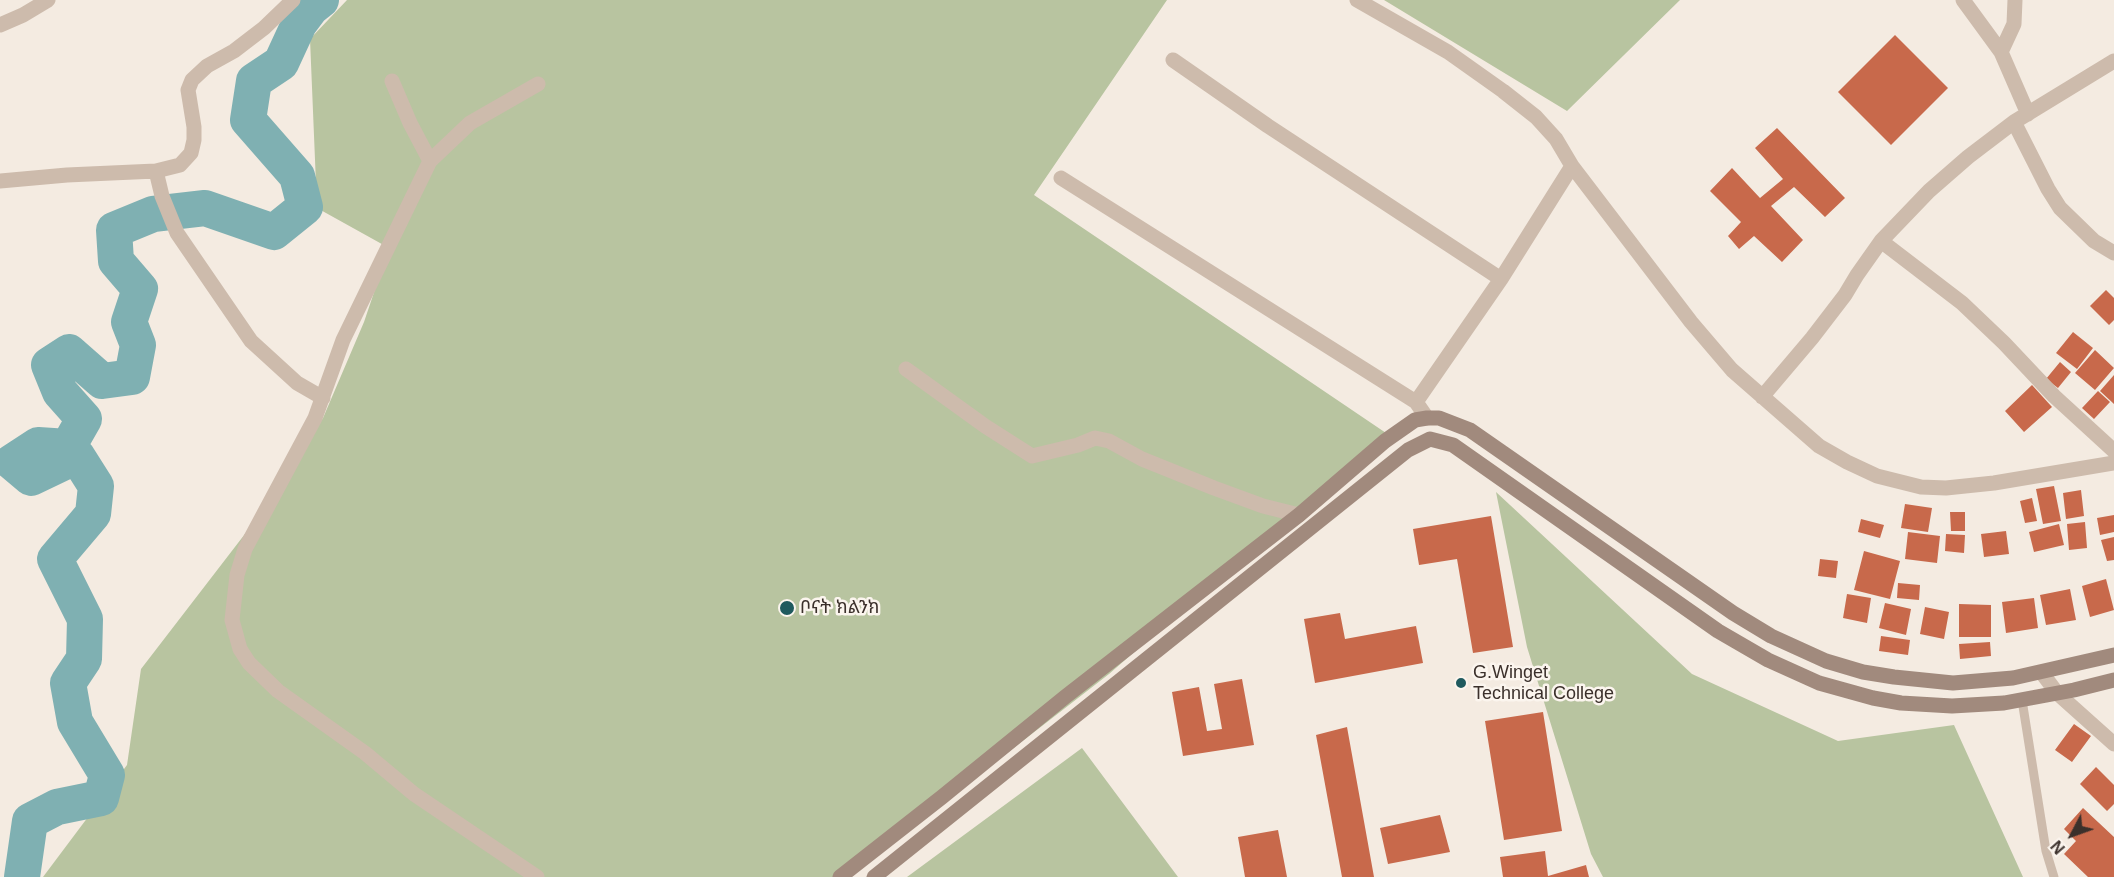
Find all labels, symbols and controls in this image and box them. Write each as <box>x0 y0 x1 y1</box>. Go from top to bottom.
place label: ቦናት ክልንክ <box>800 597 879 619</box>
marker: ቦናት ክልንክ <box>778 599 796 617</box>
place label: G.Winget Technical College <box>1473 662 1614 704</box>
marker: G.Winget Technical College <box>1454 676 1468 690</box>
north arrow <box>2042 805 2102 865</box>
text: N <box>2048 837 2068 857</box>

